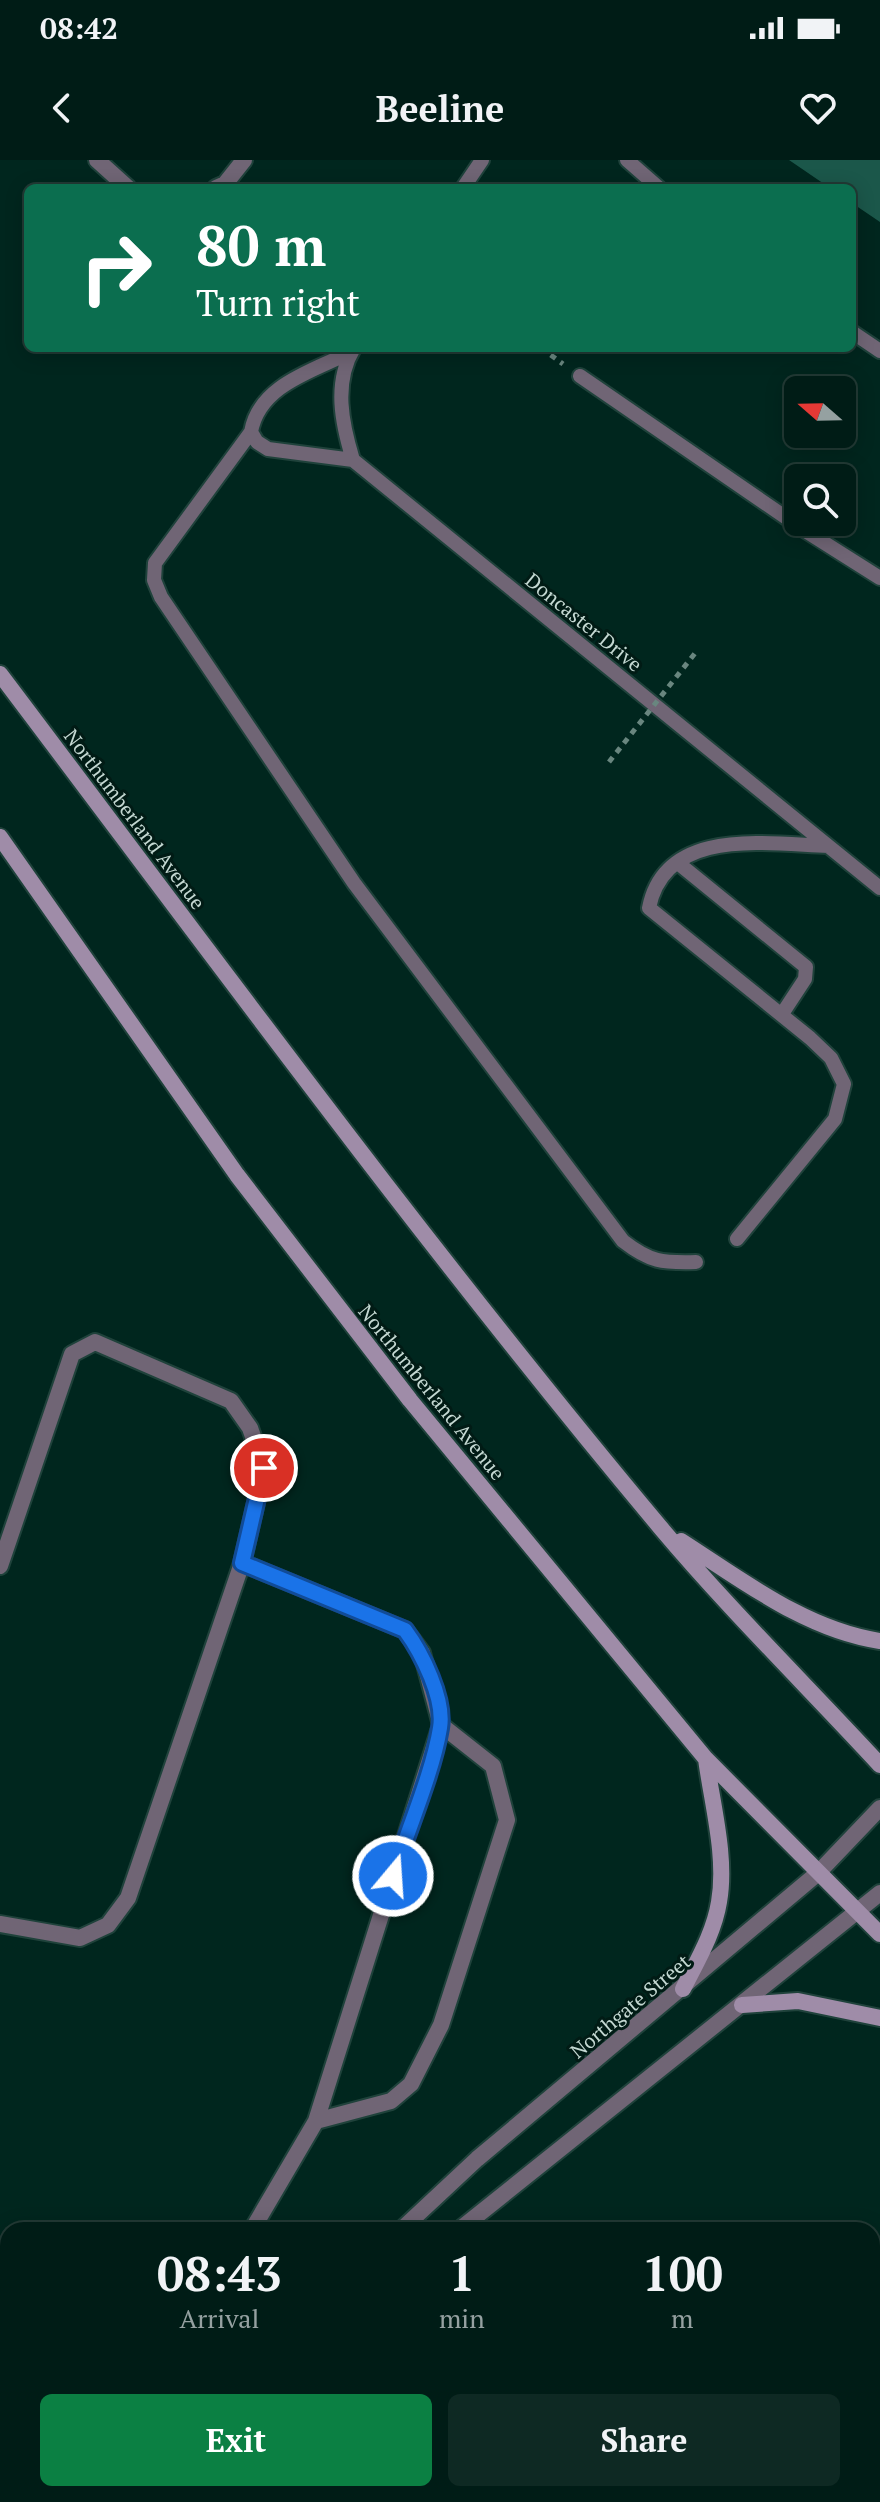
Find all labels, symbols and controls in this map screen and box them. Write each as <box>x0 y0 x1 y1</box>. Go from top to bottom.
text: 08:42 <box>40 8 118 48</box>
text: Beeline <box>376 85 504 132</box>
icon: back <box>40 86 84 130</box>
icon: heart <box>796 86 840 130</box>
text: 80 m <box>196 208 326 282</box>
icon: right <box>64 216 168 320</box>
text: Turn right <box>196 279 360 326</box>
north arrow <box>784 376 856 448</box>
map controls <box>784 376 856 536</box>
button: search <box>784 464 856 536</box>
street label: Doncaster Drive <box>520 567 648 677</box>
street label: Northumberland Avenue <box>58 723 212 915</box>
street label: Northumberland Avenue <box>353 1298 511 1486</box>
pin <box>230 1434 298 1502</box>
icon: arrive <box>242 1446 286 1490</box>
position arrow <box>351 1834 435 1918</box>
street label: Northgate Street <box>564 1947 696 2064</box>
text: 08:43 <box>157 2241 282 2305</box>
text: 1 <box>448 2241 475 2305</box>
text: 100 <box>642 2241 723 2305</box>
text: Arrival <box>180 2301 259 2335</box>
text: min <box>439 2301 485 2335</box>
text: m <box>671 2301 694 2335</box>
button: Exit <box>40 2394 432 2486</box>
button: Share <box>448 2394 840 2486</box>

